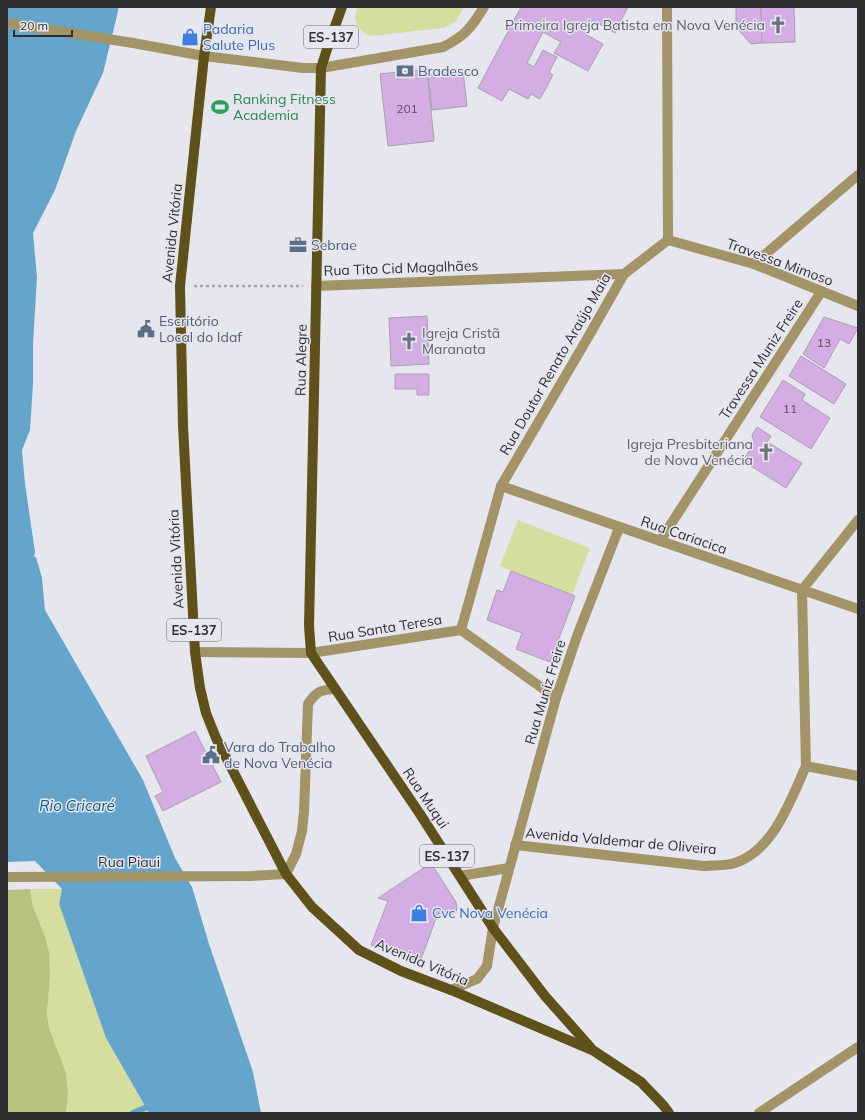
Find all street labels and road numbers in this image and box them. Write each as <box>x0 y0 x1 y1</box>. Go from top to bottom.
road number: ES-137 <box>304 26 358 48</box>
street label: Avenida Vitória <box>158 183 186 283</box>
street label: Travessa Mimoso <box>724 234 836 290</box>
street label: Rua Tito Cid Magalhães <box>323 256 479 280</box>
street label: Rua Doutor Renato Araújo Maia <box>495 270 615 458</box>
street label: Travessa Muniz Freire <box>715 295 807 423</box>
street label: Rua Alegre <box>291 324 311 396</box>
street label: Avenida Vitória <box>164 509 188 609</box>
street label: Rua Cariacica <box>639 512 729 558</box>
street label: Rua Santa Teresa <box>327 610 443 646</box>
road number: ES-137 <box>167 619 221 641</box>
street label: Rua Muniz Freire <box>521 637 569 747</box>
street label: Rua Muqui <box>399 764 453 832</box>
street label: Avenida Valdemar de Oliveira <box>525 824 717 858</box>
road number: ES-137 <box>420 845 474 867</box>
street label: Rua Piaui <box>98 853 160 871</box>
street label: Avenida Vitória <box>373 934 471 990</box>

